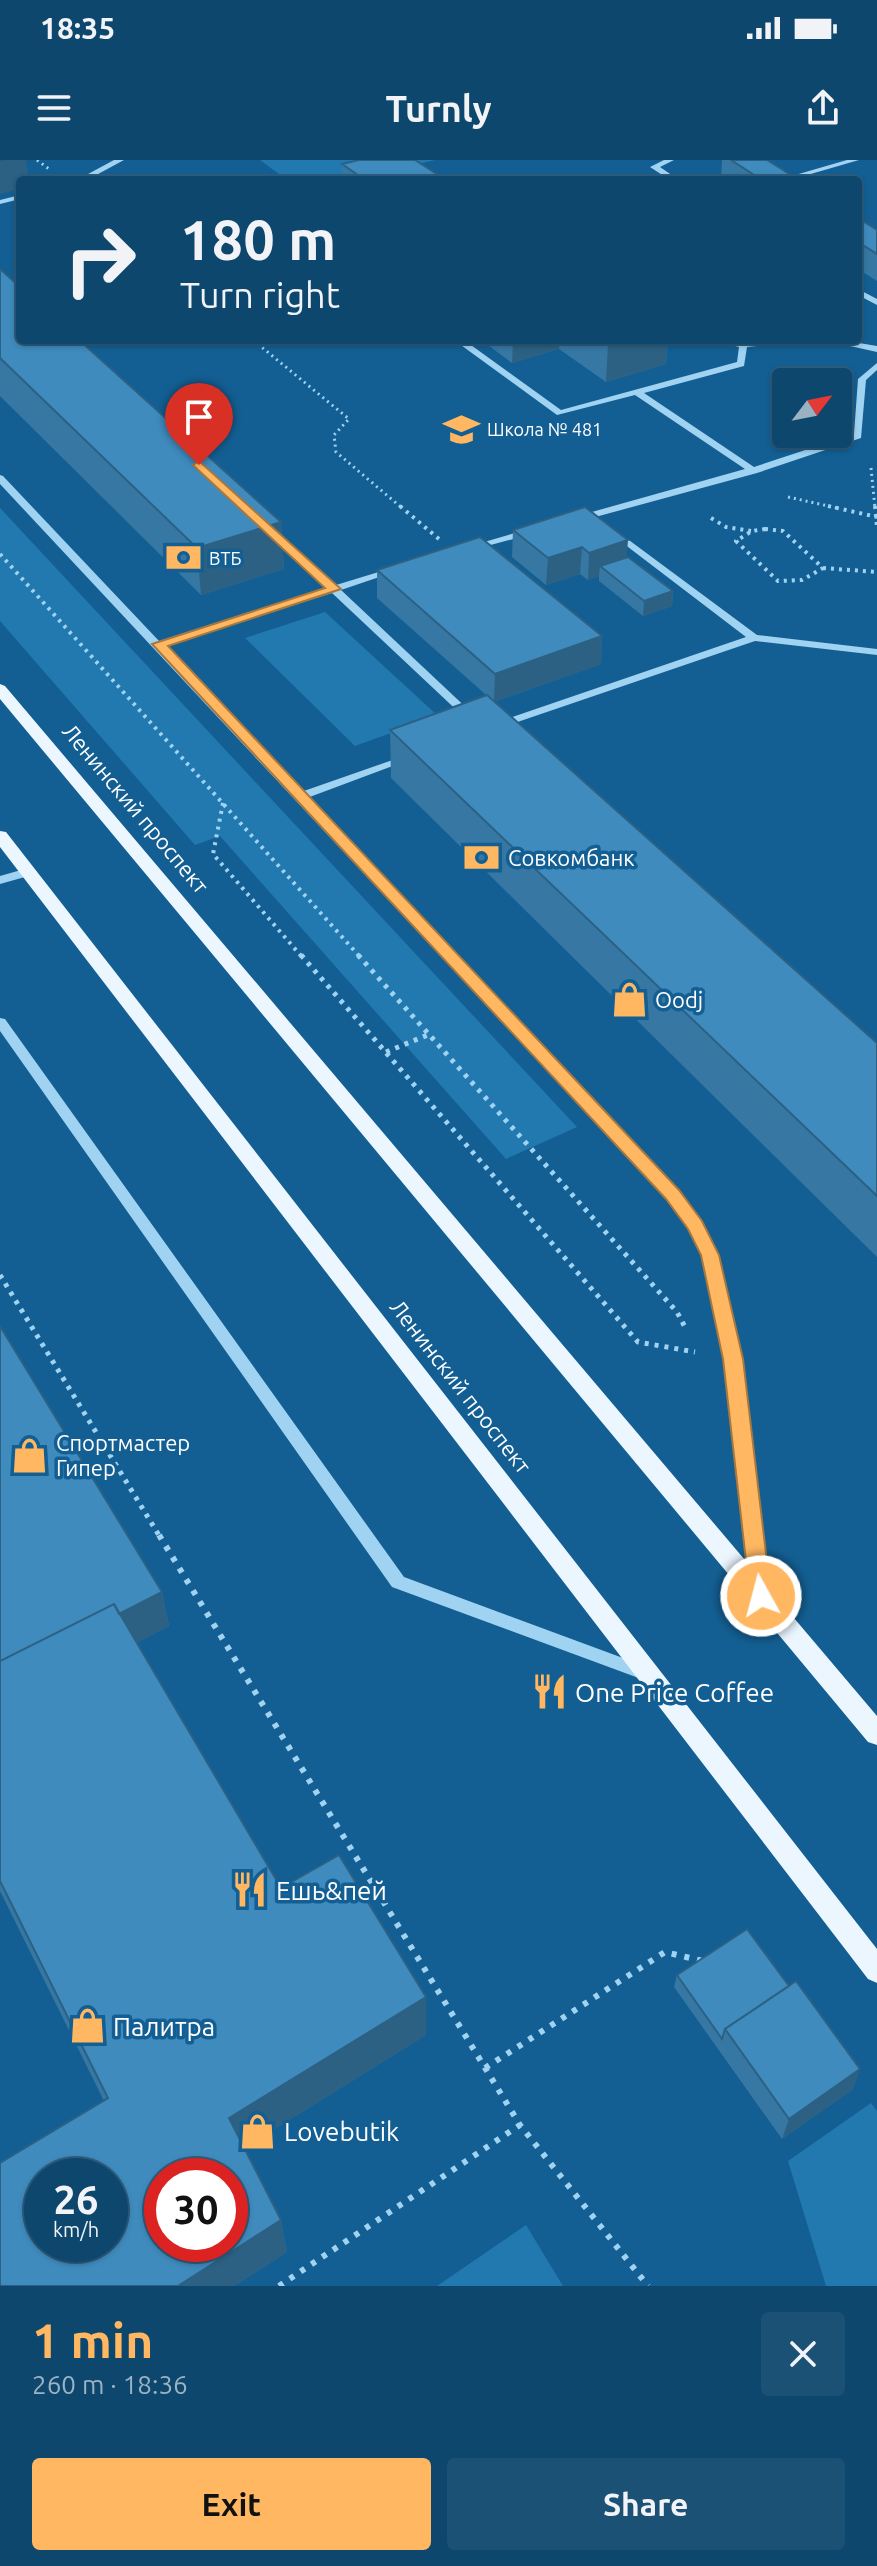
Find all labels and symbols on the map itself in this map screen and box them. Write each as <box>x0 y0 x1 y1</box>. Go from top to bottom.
north arrow <box>772 368 852 448</box>
pin <box>165 383 233 465</box>
school or university icon: Школа № 481 <box>442 410 480 448</box>
place label: Школа № 481 <box>487 419 602 439</box>
bank icon: ВТБ <box>164 539 202 577</box>
place label: ВТБ <box>209 548 242 568</box>
street label: Ленинский проспект <box>58 718 214 898</box>
bank icon: Совкомбанк <box>463 838 501 876</box>
place label: Совкомбанк <box>508 845 635 870</box>
shop icon: Oodj <box>610 980 648 1018</box>
place label: Oodj <box>655 987 703 1012</box>
street label: Ленинский проспект <box>386 1294 537 1478</box>
place label: Спортмастер Гипер <box>56 1430 190 1480</box>
shop icon: Спортмастер Гипер <box>11 1436 49 1474</box>
position arrow <box>719 1554 803 1638</box>
restaurant icon: One Price Coffee <box>530 1673 568 1711</box>
place label: One Price Coffee <box>575 1678 774 1707</box>
restaurant icon: Ешь&пей <box>231 1871 269 1909</box>
place label: Ешь&пей <box>276 1876 387 1905</box>
shop icon: Палитра <box>68 2007 106 2045</box>
place label: Палитра <box>113 2012 215 2041</box>
shop icon: Lovebutik <box>239 2112 277 2150</box>
place label: Lovebutik <box>284 2117 399 2146</box>
speed limit sign: 30 <box>144 2158 248 2262</box>

